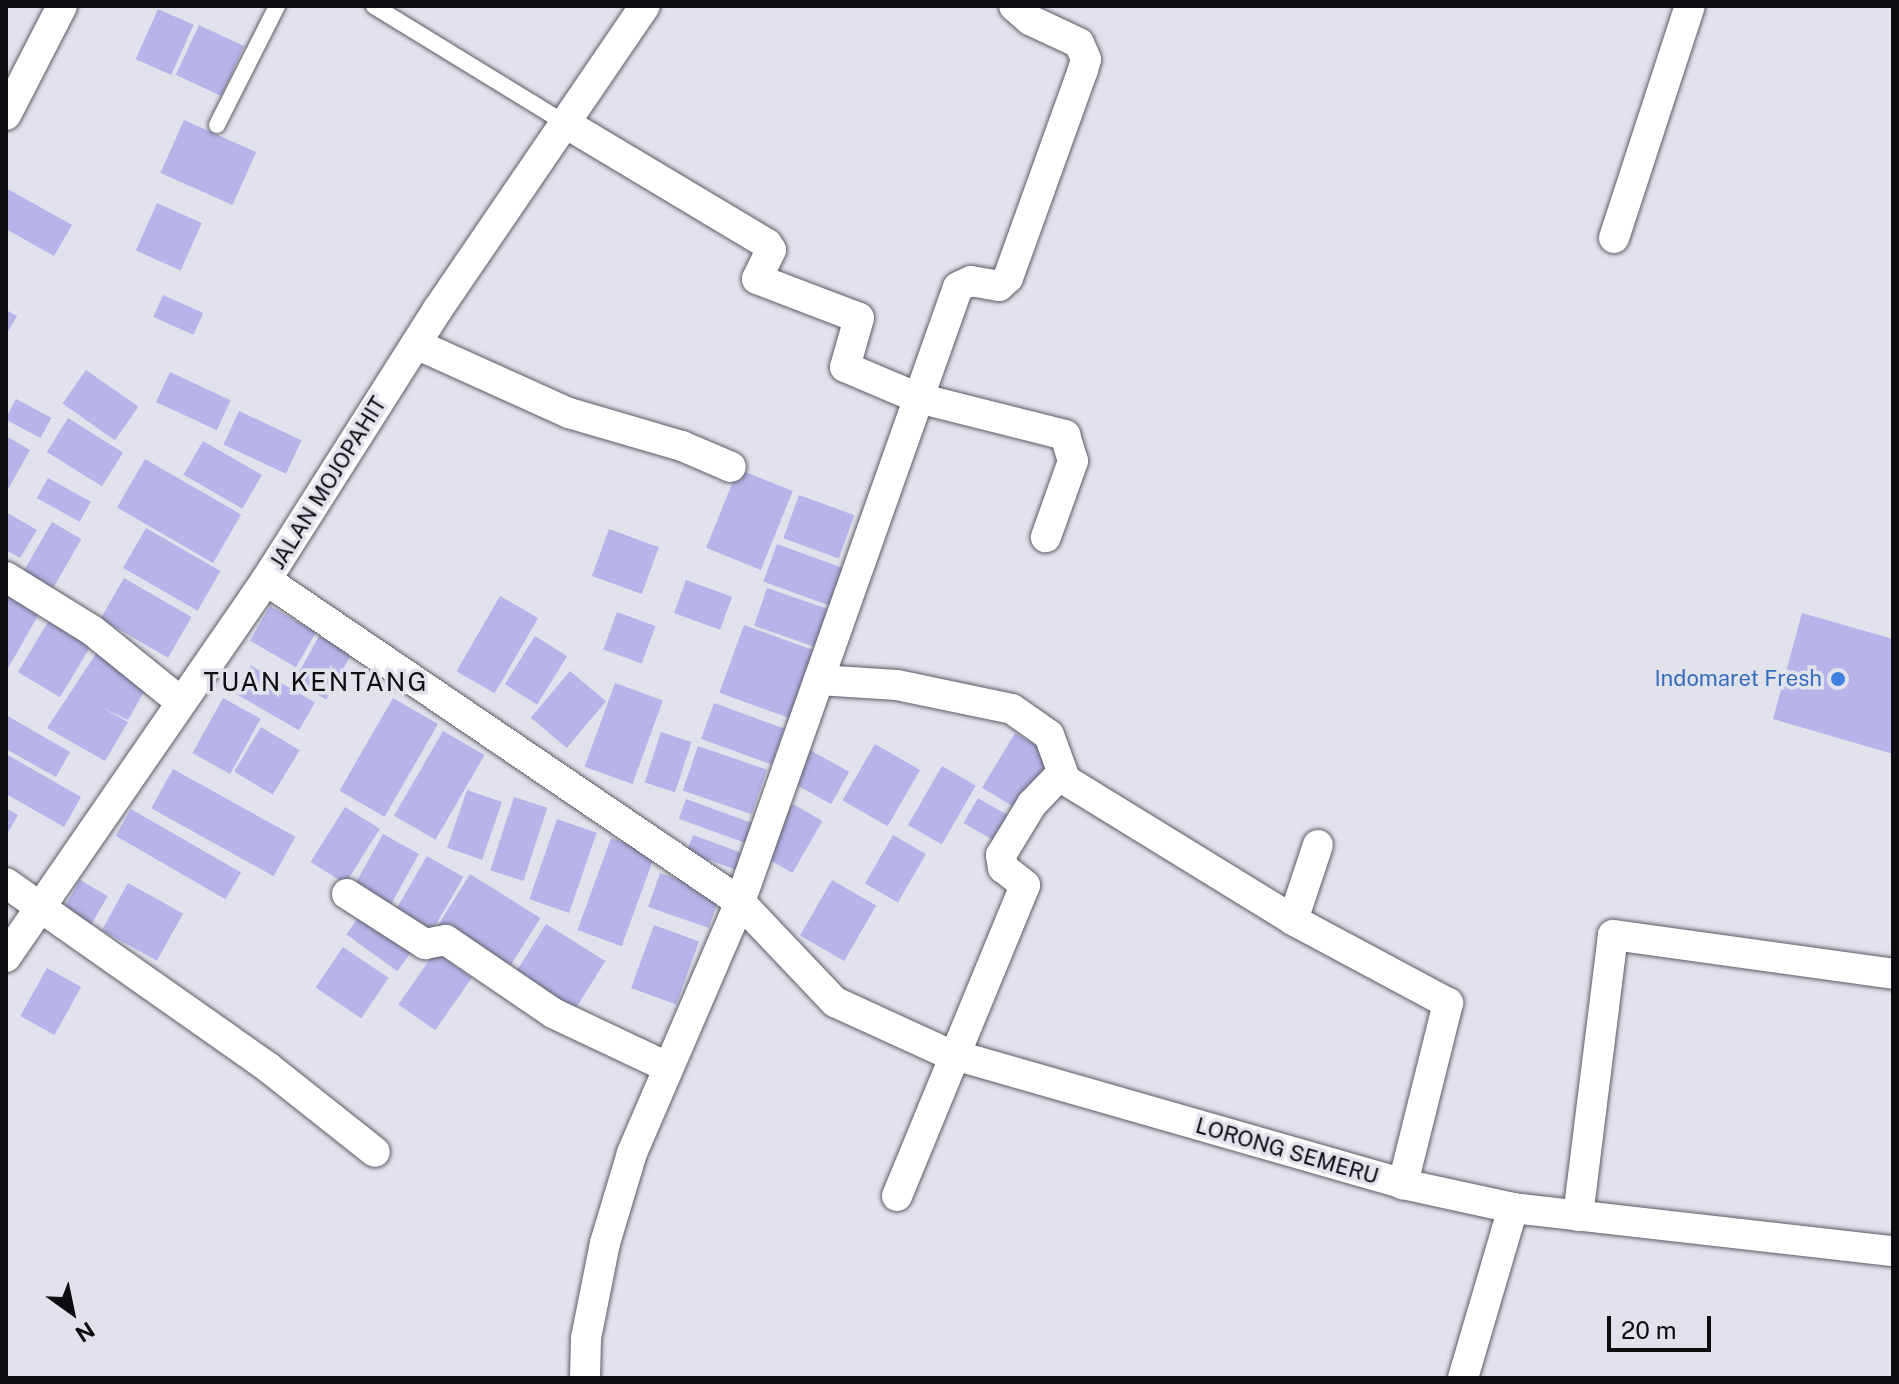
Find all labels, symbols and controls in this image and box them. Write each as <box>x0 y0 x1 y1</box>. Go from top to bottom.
street label: JALAN MOJOPAHIT <box>264 392 392 574</box>
district label: TUAN KENTANG <box>203 666 429 698</box>
place label: Indomaret Fresh <box>1654 666 1822 692</box>
marker: Indomaret Fresh <box>1829 670 1847 688</box>
street label: LORONG SEMERU <box>1193 1112 1381 1190</box>
north arrow <box>32 1272 112 1352</box>
scale bar <box>1611 1300 1715 1350</box>
text: 20 m <box>1621 1316 1677 1344</box>
text: N <box>71 1317 99 1348</box>

